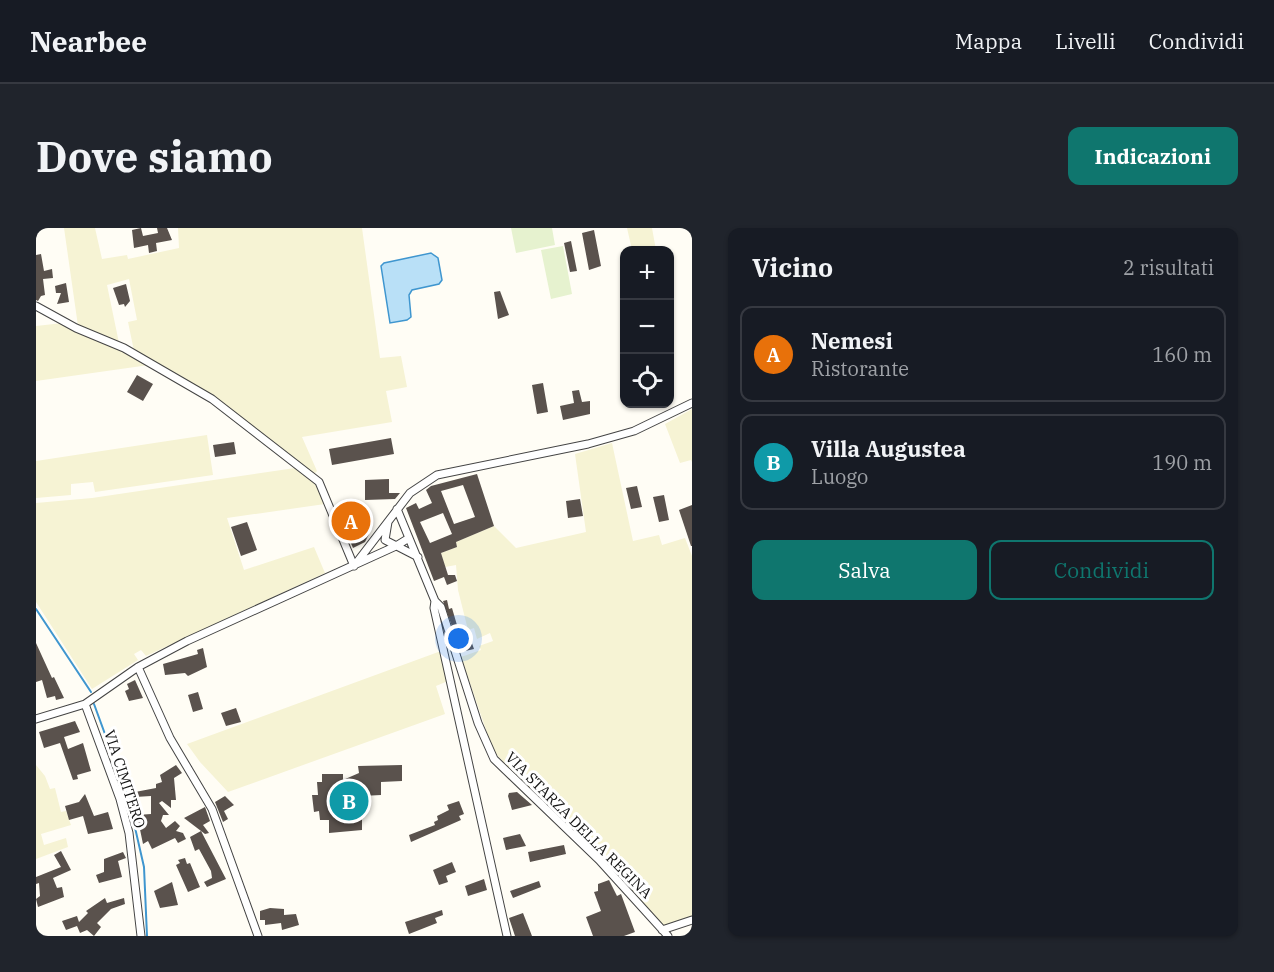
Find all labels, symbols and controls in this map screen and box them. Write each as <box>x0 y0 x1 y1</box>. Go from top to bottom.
text: Nearbee <box>30 23 147 60</box>
text: Mappa <box>955 27 1022 55</box>
text: Livelli <box>1055 27 1116 55</box>
text: Condividi <box>1149 27 1244 55</box>
button: Indicazioni <box>1068 127 1238 185</box>
text: Dove siamo <box>36 129 273 184</box>
map controls <box>620 246 674 408</box>
button: + <box>620 246 674 300</box>
text: Vicino <box>752 250 833 284</box>
text: 2 risultati <box>1123 254 1214 281</box>
button: − <box>620 300 674 354</box>
text: Nemesi <box>811 326 893 355</box>
text: A <box>767 341 780 368</box>
text: 160 m <box>1152 341 1212 368</box>
button: locate <box>620 354 674 408</box>
text: Ristorante <box>811 355 909 382</box>
text: Villa Augustea <box>811 434 966 463</box>
text: B <box>766 449 781 476</box>
text: 190 m <box>1152 449 1212 476</box>
text: Luogo <box>811 463 868 490</box>
pin: A <box>332 498 370 544</box>
button: Salva <box>752 540 977 600</box>
button: Condividi <box>989 540 1214 600</box>
your location <box>444 624 473 653</box>
street label: VIA CIMITERO <box>100 727 150 831</box>
street label: VIA STARZA DELLA REGINA <box>502 748 657 903</box>
pin: B <box>330 778 368 824</box>

